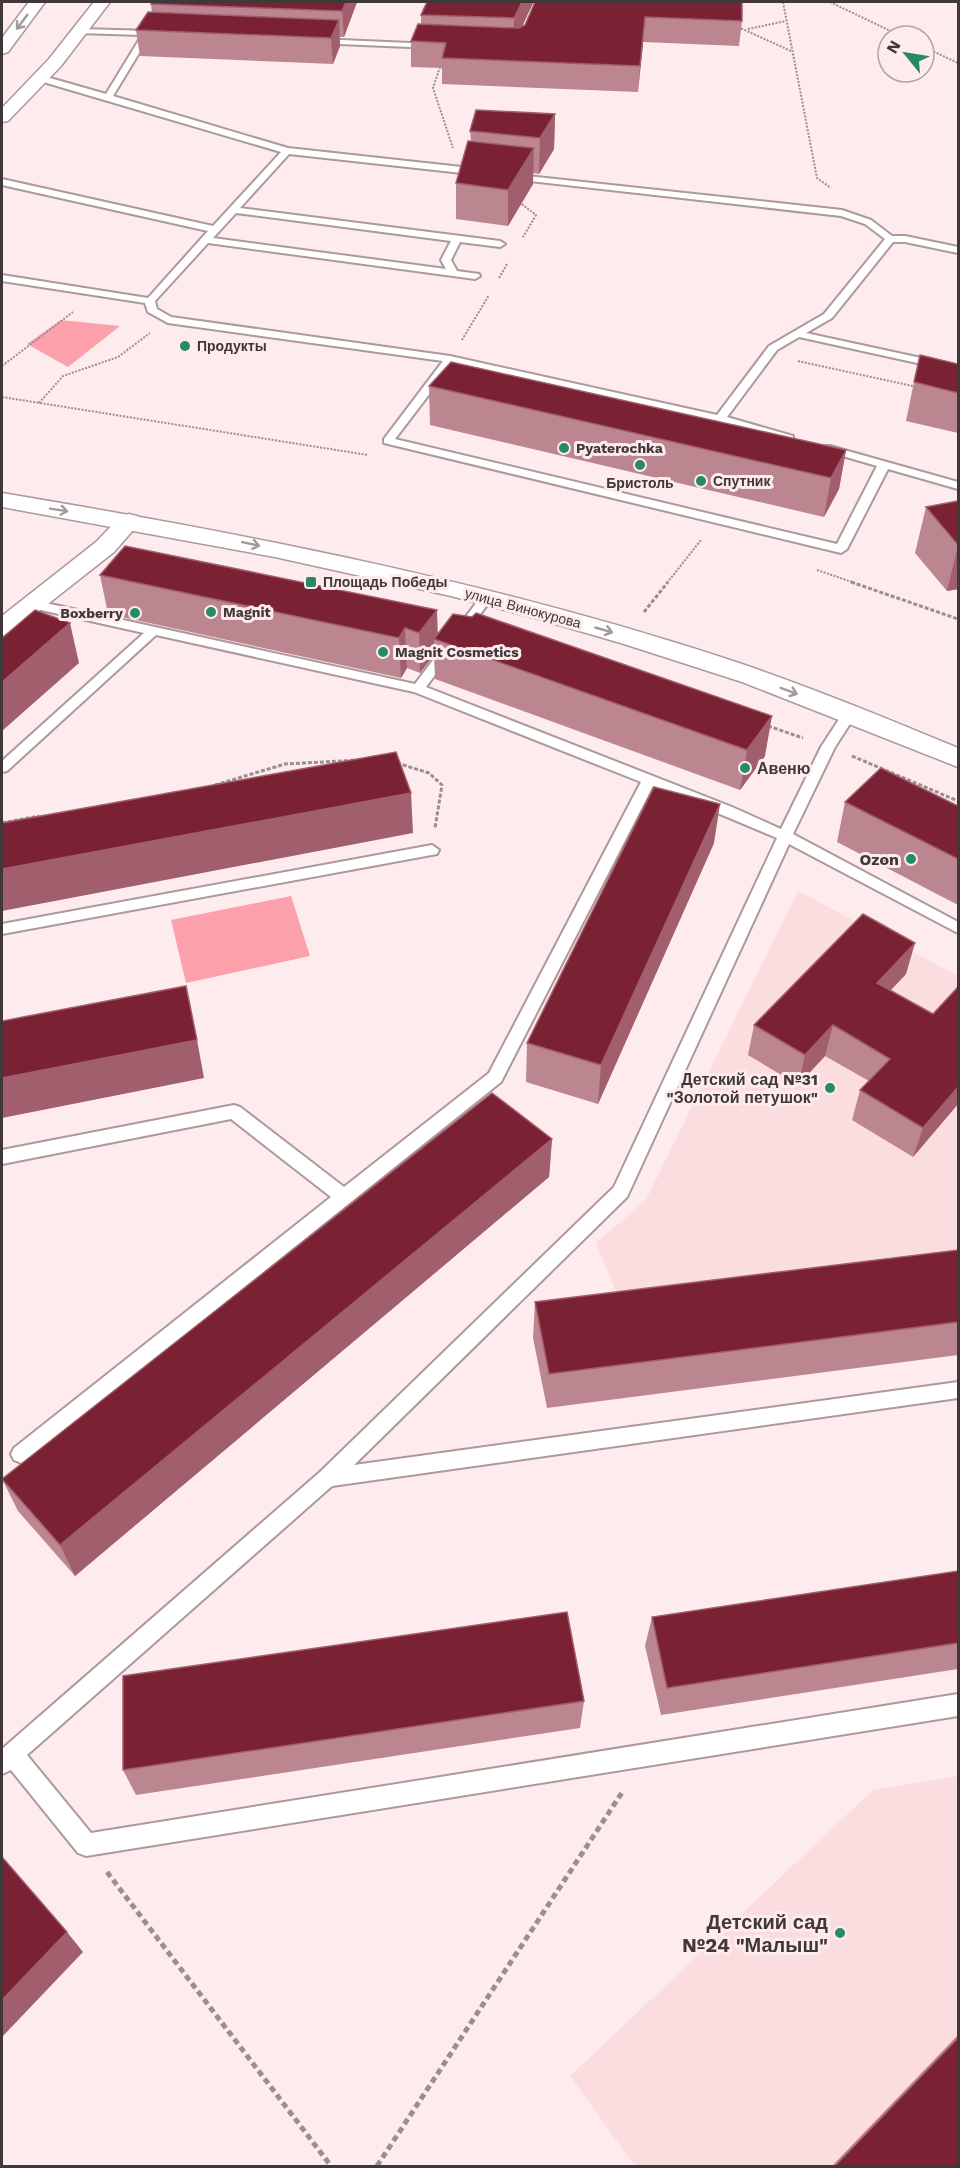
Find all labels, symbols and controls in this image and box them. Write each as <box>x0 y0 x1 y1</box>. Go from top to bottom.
one-way arrow <box>16 14 29 30</box>
north arrow <box>876 24 936 84</box>
text: N <box>882 37 905 57</box>
place label: Продукты <box>197 338 267 354</box>
marker: Продукты <box>178 339 192 353</box>
place label: Pyaterochka <box>576 440 664 456</box>
marker: Pyaterochka <box>557 441 571 455</box>
marker: Бристоль <box>633 458 647 472</box>
place label: Спутник <box>713 473 771 489</box>
marker: Спутник <box>694 474 708 488</box>
place label: Бристоль <box>606 475 674 491</box>
one-way arrow <box>49 504 69 515</box>
one-way arrow <box>241 539 260 550</box>
place label: Площадь Победы <box>323 574 447 590</box>
marker: Площадь Победы <box>304 575 318 589</box>
street label: улица Винокурова <box>463 585 583 631</box>
place label: Magnit <box>223 604 271 620</box>
place label: Boxberry <box>60 605 123 621</box>
marker: Magnit <box>204 605 218 619</box>
marker: Boxberry <box>128 606 142 620</box>
one-way arrow <box>594 625 613 636</box>
place label: Magnit Cosmetics <box>395 644 519 660</box>
marker: Magnit Cosmetics <box>376 645 390 659</box>
one-way arrow <box>779 686 798 697</box>
place label: Авеню <box>757 759 811 778</box>
marker: Авеню <box>738 761 752 775</box>
place label: Ozon <box>860 850 899 869</box>
marker: Ozon <box>904 852 918 866</box>
place label: Детский сад №31 "Золотой петушок" <box>667 1070 818 1107</box>
marker: Детский сад №31 "Золотой петушок" <box>823 1081 837 1095</box>
place label: Детский сад №24 "Малыш" <box>682 1910 828 1957</box>
marker: Детский сад №24 "Малыш" <box>833 1926 847 1940</box>

